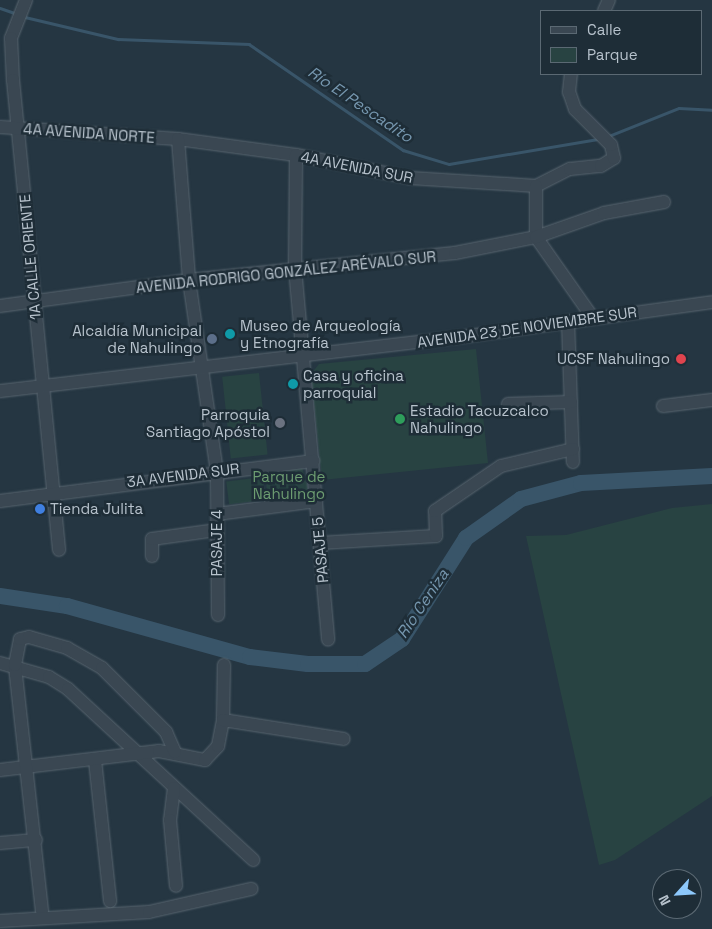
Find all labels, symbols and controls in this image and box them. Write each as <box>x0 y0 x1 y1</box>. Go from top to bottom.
legend <box>540 10 702 75</box>
text: Calle <box>587 20 622 39</box>
text: Parque <box>587 45 638 64</box>
water label: Río El Pescadito <box>304 63 416 147</box>
street label: 4A AVENIDA NORTE <box>22 119 156 147</box>
street label: 4A AVENIDA SUR <box>299 147 415 187</box>
street label: 1A CALLE ORIENTE <box>16 193 44 321</box>
street label: AVENIDA RODRIGO GONZÁLEZ ARÉVALO SUR <box>135 247 437 297</box>
street label: AVENIDA 23 DE NOVIEMBRE SUR <box>416 303 638 351</box>
place label: Museo de Arqueología y Etnografía <box>240 316 401 351</box>
place label: Alcaldía Municipal de Nahulingo <box>72 321 202 356</box>
marker: Museo de Arqueología y Etnografía <box>224 328 236 340</box>
marker: Alcaldía Municipal de Nahulingo <box>206 333 218 345</box>
place label: UCSF Nahulingo <box>557 350 670 368</box>
marker: UCSF Nahulingo <box>674 352 688 366</box>
place label: Casa y oficina parroquial <box>303 366 404 401</box>
marker: Casa y oficina parroquial <box>287 378 299 390</box>
place label: Estadio Tacuzcalco Nahulingo <box>410 401 549 436</box>
place label: Parroquia Santiago Apóstol <box>146 405 270 440</box>
marker: Estadio Tacuzcalco Nahulingo <box>394 413 406 425</box>
marker: Parroquia Santiago Apóstol <box>274 417 286 429</box>
street label: 3A AVENIDA SUR <box>125 459 241 491</box>
park label: Parque de Nahulingo <box>253 467 325 502</box>
place label: Tienda Julita <box>50 500 143 518</box>
marker: Tienda Julita <box>34 503 46 515</box>
street label: PASAJE 4 <box>208 510 226 576</box>
street label: PASAJE 5 <box>308 516 332 584</box>
water label: Río Ceniza <box>393 566 453 642</box>
north arrow <box>652 869 702 919</box>
text: N <box>654 892 675 908</box>

